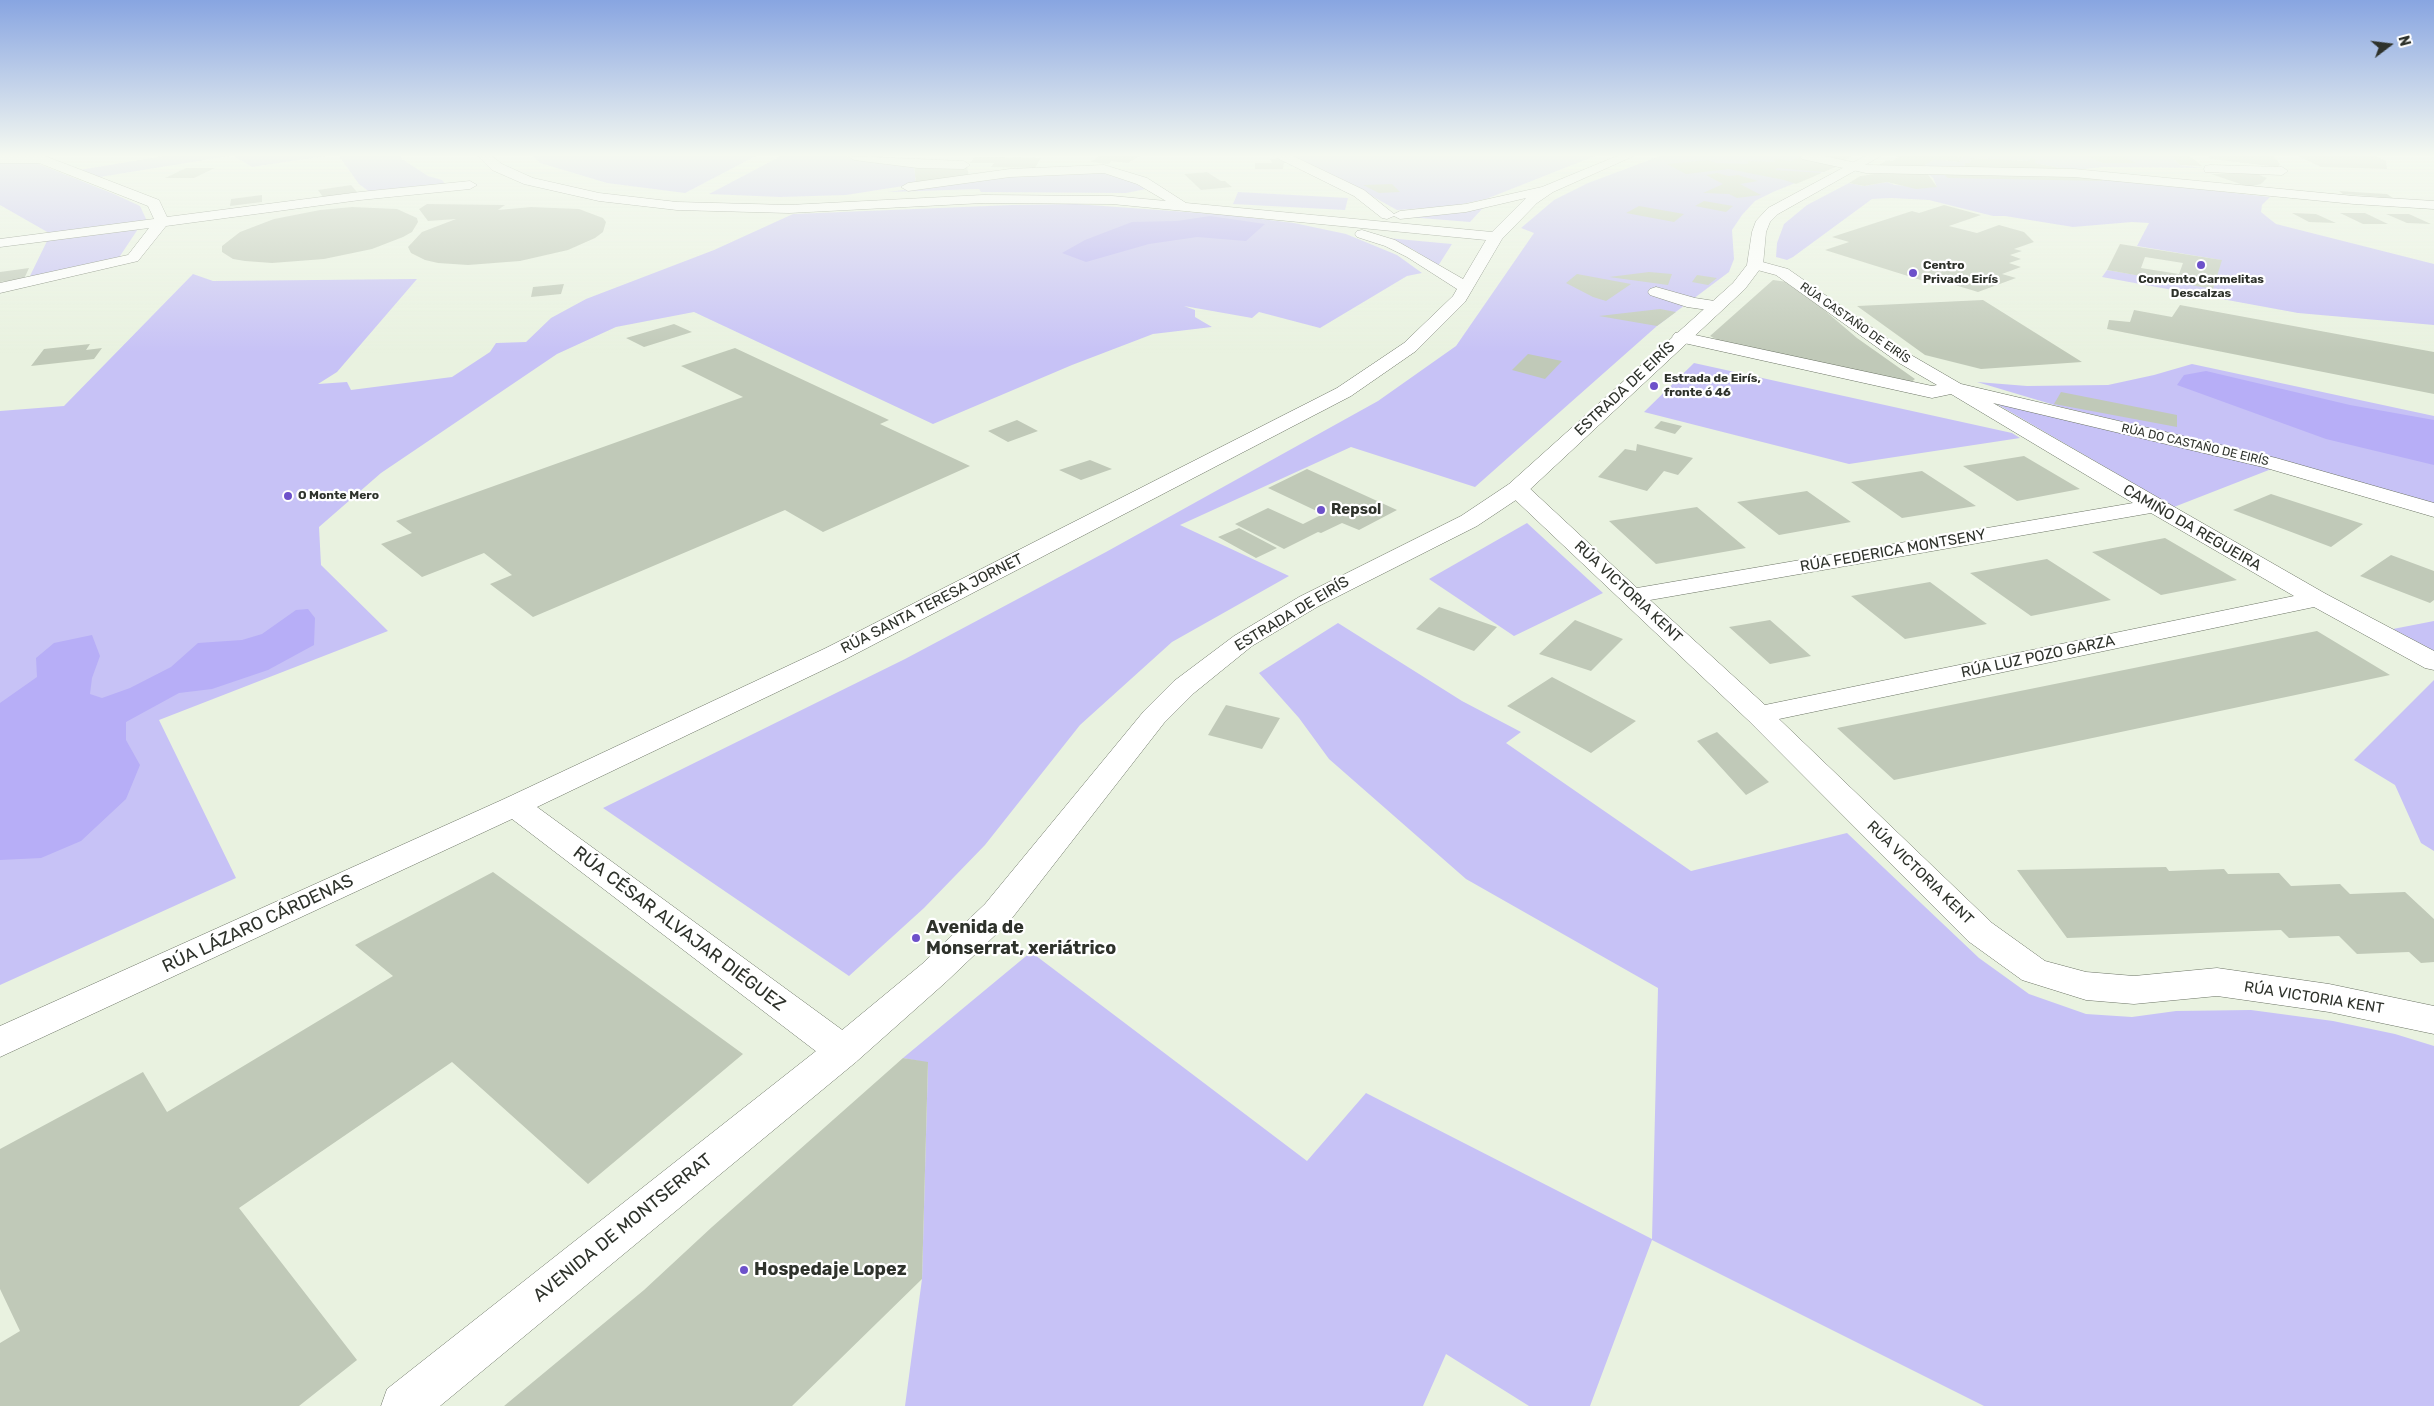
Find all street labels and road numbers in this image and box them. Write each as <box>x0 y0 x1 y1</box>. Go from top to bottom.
street label: RÚA CASTAÑO DE EIRÍS <box>1797 279 1913 367</box>
street label: ESTRADA DE EIRÍS <box>1571 338 1679 440</box>
street label: RÚA DO CASTAÑO DE EIRÍS <box>2120 421 2270 469</box>
street label: CAMIÑO DA REGUEIRA <box>2120 481 2264 575</box>
street label: RÚA FEDERICA MONTSENY <box>1799 526 1987 576</box>
street label: RÚA VICTORIA KENT <box>1570 537 1686 647</box>
street label: RÚA SANTA TERESA JORNET <box>838 550 1026 658</box>
street label: ESTRADA DE EIRÍS <box>1232 573 1352 655</box>
street label: RÚA LUZ POZO GARZA <box>1960 632 2116 682</box>
street label: RÚA VICTORIA KENT <box>1863 817 1977 929</box>
street label: RÚA CÉSAR ALVAJAR DIÉGUEZ <box>569 842 789 1016</box>
street label: RÚA LÁZARO CÁRDENAS <box>159 870 357 978</box>
street label: RÚA VICTORIA KENT <box>2243 978 2385 1018</box>
street label: AVENIDA DE MONTSERRAT <box>529 1149 717 1307</box>

